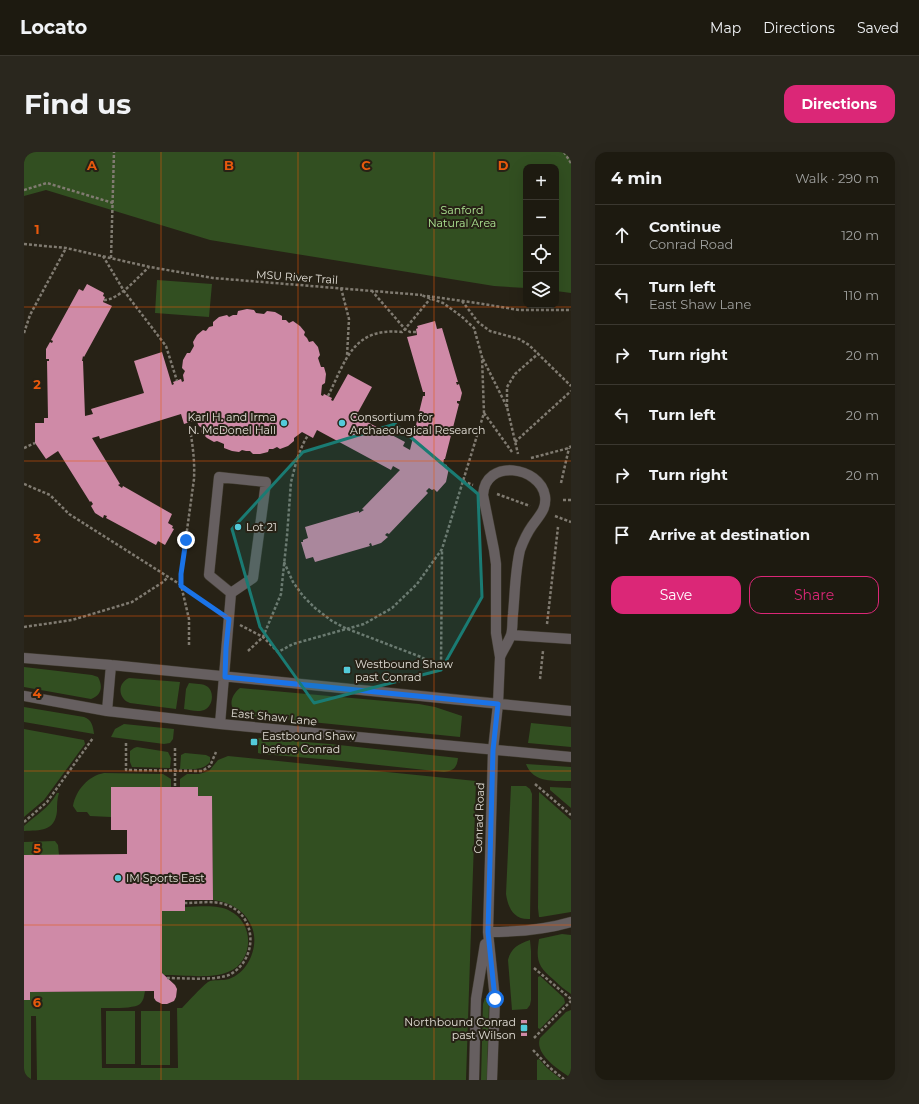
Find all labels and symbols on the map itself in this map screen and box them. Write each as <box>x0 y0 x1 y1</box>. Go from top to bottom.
text: A <box>86 157 98 173</box>
text: B <box>224 157 234 173</box>
text: C <box>361 157 371 173</box>
text: D <box>498 157 509 173</box>
park label: Sanford Natural Area <box>428 203 496 230</box>
text: 1 <box>34 221 40 237</box>
street label: MSU River Trail <box>256 267 338 287</box>
text: 2 <box>33 376 41 392</box>
place label: Karl H. and Irma N. McDonel Hall <box>187 410 276 437</box>
place label: Consortium for Archaeological Research <box>350 410 485 437</box>
marker: Karl H. and Irma N. McDonel Hall <box>279 418 289 428</box>
marker: Consortium for Archaeological Research <box>337 418 347 428</box>
place label: Lot 21 <box>246 520 277 534</box>
marker: Lot 21 <box>233 522 243 532</box>
text: 3 <box>32 530 41 546</box>
route end <box>177 531 195 549</box>
place label: Westbound Shaw past Conrad <box>355 657 453 684</box>
marker: Westbound Shaw past Conrad <box>342 665 352 675</box>
text: 4 <box>33 685 42 701</box>
street label: East Shaw Lane <box>230 706 318 729</box>
place label: Eastbound Shaw before Conrad <box>262 729 356 756</box>
marker: Eastbound Shaw before Conrad <box>249 737 259 747</box>
street label: Conrad Road <box>471 782 487 854</box>
text: 5 <box>33 840 41 856</box>
place label: IM Sports East <box>126 871 205 885</box>
marker: IM Sports East <box>113 873 123 883</box>
route start <box>486 990 504 1008</box>
text: 6 <box>33 994 42 1010</box>
place label: Northbound Conrad past Wilson <box>404 1015 516 1042</box>
marker: Northbound Conrad past Wilson <box>519 1023 529 1033</box>

